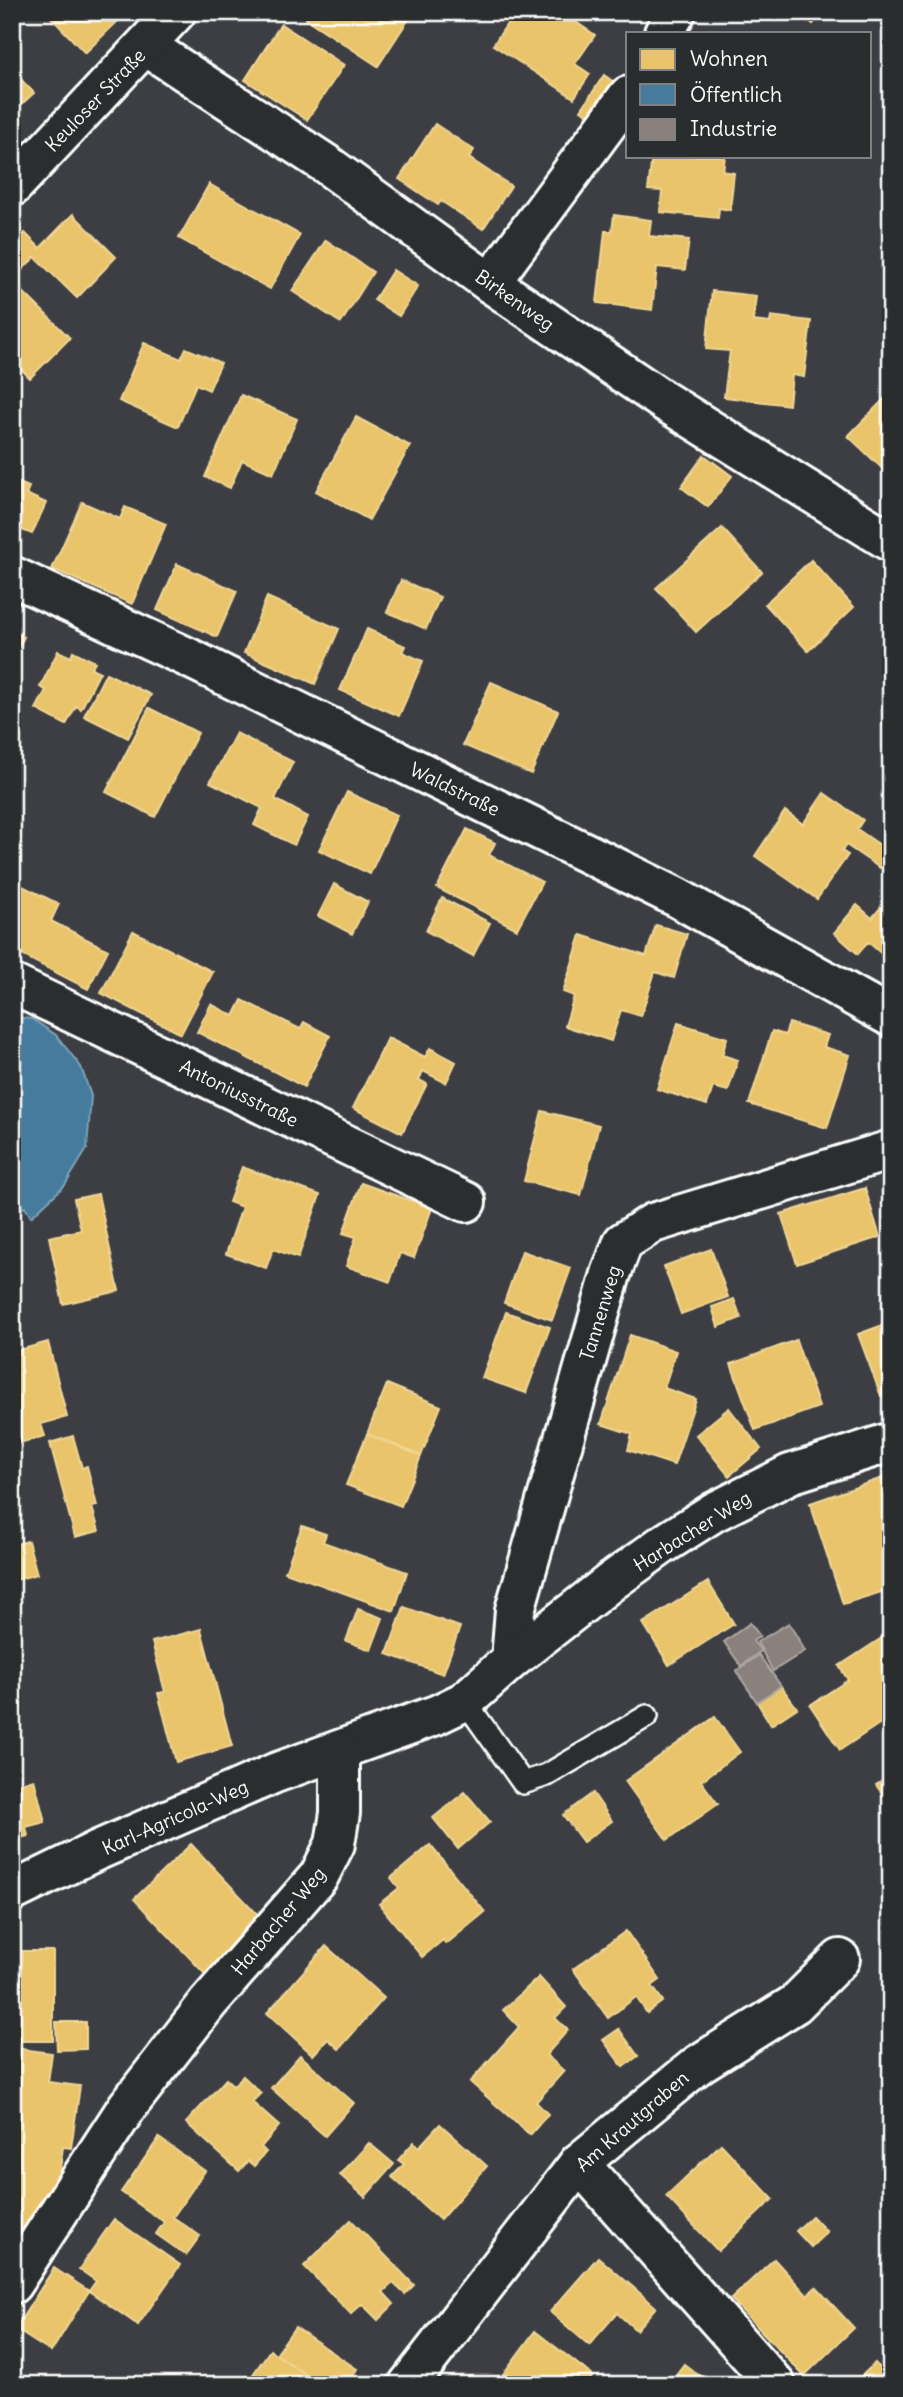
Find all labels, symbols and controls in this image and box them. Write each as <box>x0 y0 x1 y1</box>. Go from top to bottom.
legend <box>626 32 872 158</box>
street label: Keuloser Straße <box>40 43 150 157</box>
text: Wohnen <box>690 45 768 72</box>
text: Öffentlich <box>690 81 782 108</box>
text: Industrie <box>690 115 777 142</box>
street label: Birkenweg <box>471 264 559 336</box>
street label: Waldstraße <box>406 757 504 821</box>
street label: Antoniusstraße <box>176 1054 302 1132</box>
street label: Tannenweg <box>574 1262 626 1364</box>
street label: Harbacher Weg <box>629 1485 755 1577</box>
street label: Karl-Agricola-Weg <box>98 1774 252 1860</box>
street label: Harbacher Weg <box>226 1862 330 1980</box>
street label: Am Krautgraben <box>571 2065 693 2177</box>

